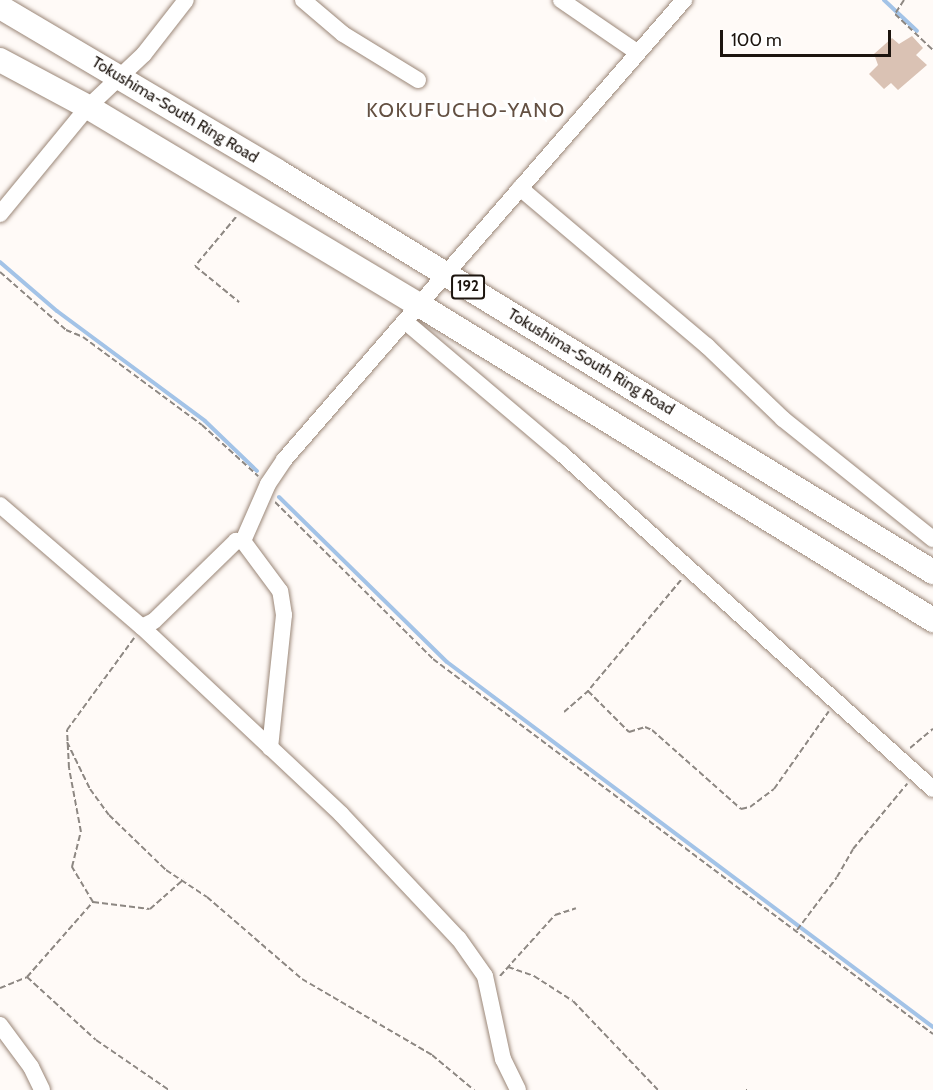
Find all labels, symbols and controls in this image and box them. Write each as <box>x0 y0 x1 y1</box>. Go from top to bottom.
scale bar <box>723 18 894 56</box>
text: 100 m <box>731 29 782 51</box>
street label: Tokushima-South Ring Road <box>88 53 262 167</box>
district label: KOKUFUCHO-YANO <box>366 98 566 122</box>
road number: 192 <box>450 275 486 299</box>
street label: Tokushima-South Ring Road <box>504 305 678 419</box>

